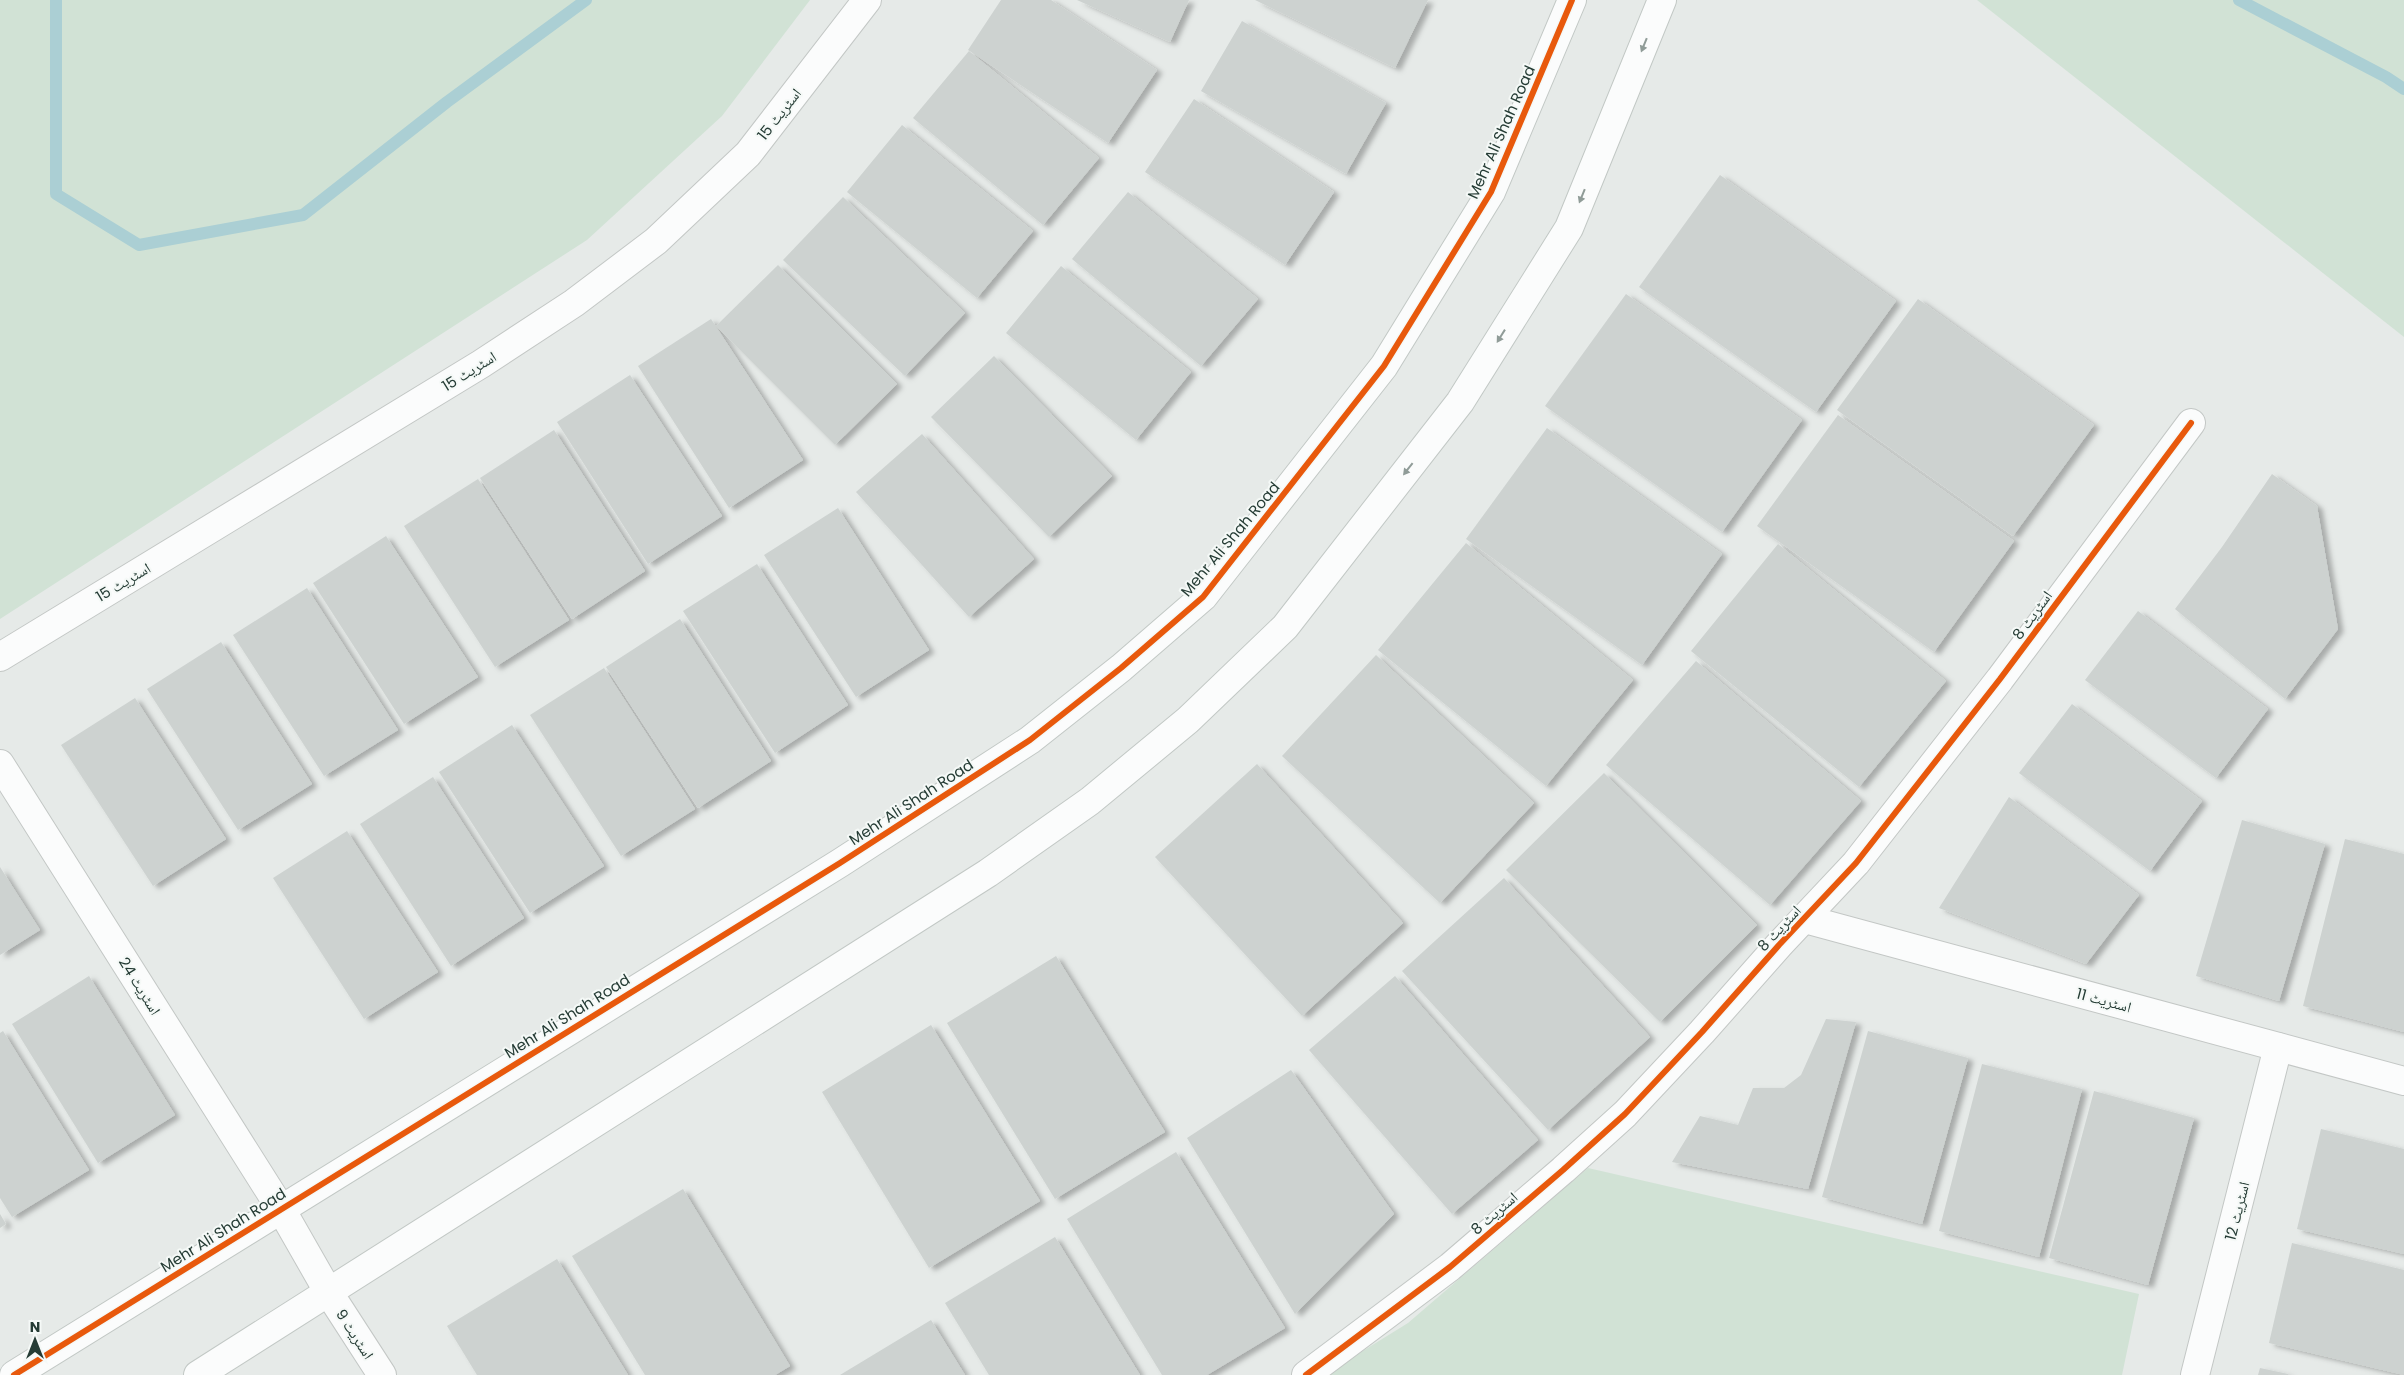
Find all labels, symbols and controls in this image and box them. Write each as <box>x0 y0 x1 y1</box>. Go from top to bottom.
one-way arrow <box>1639 38 1647 52</box>
street label: Mehr Ali Shah Road <box>1462 62 1540 202</box>
street label: اسٹریٹ 15 <box>752 84 806 144</box>
one-way arrow <box>1578 188 1585 203</box>
one-way arrow <box>1497 330 1506 343</box>
street label: اسٹریٹ 15 <box>438 346 500 396</box>
one-way arrow <box>1403 462 1414 475</box>
street label: Mehr Ali Shah Road <box>1176 477 1284 601</box>
street label: اسٹریٹ 15 <box>92 557 154 607</box>
street label: اسٹریٹ 8 <box>2007 586 2057 644</box>
street label: Mehr Ali Shah Road <box>845 754 977 850</box>
street label: اسٹریٹ 8 <box>1752 900 1806 956</box>
street label: اسٹریٹ 24 <box>114 953 166 1019</box>
street label: Mehr Ali Shah Road <box>500 969 634 1063</box>
street label: اسٹریٹ 11 <box>2074 983 2134 1017</box>
street label: اسٹریٹ 12 <box>2220 1179 2254 1243</box>
street label: Mehr Ali Shah Road <box>156 1183 290 1277</box>
street label: اسٹریٹ 8 <box>1466 1187 1522 1239</box>
street label: اسٹریٹ 9 <box>331 1305 379 1363</box>
north arrow <box>10 1315 60 1365</box>
text: N <box>30 1317 40 1337</box>

